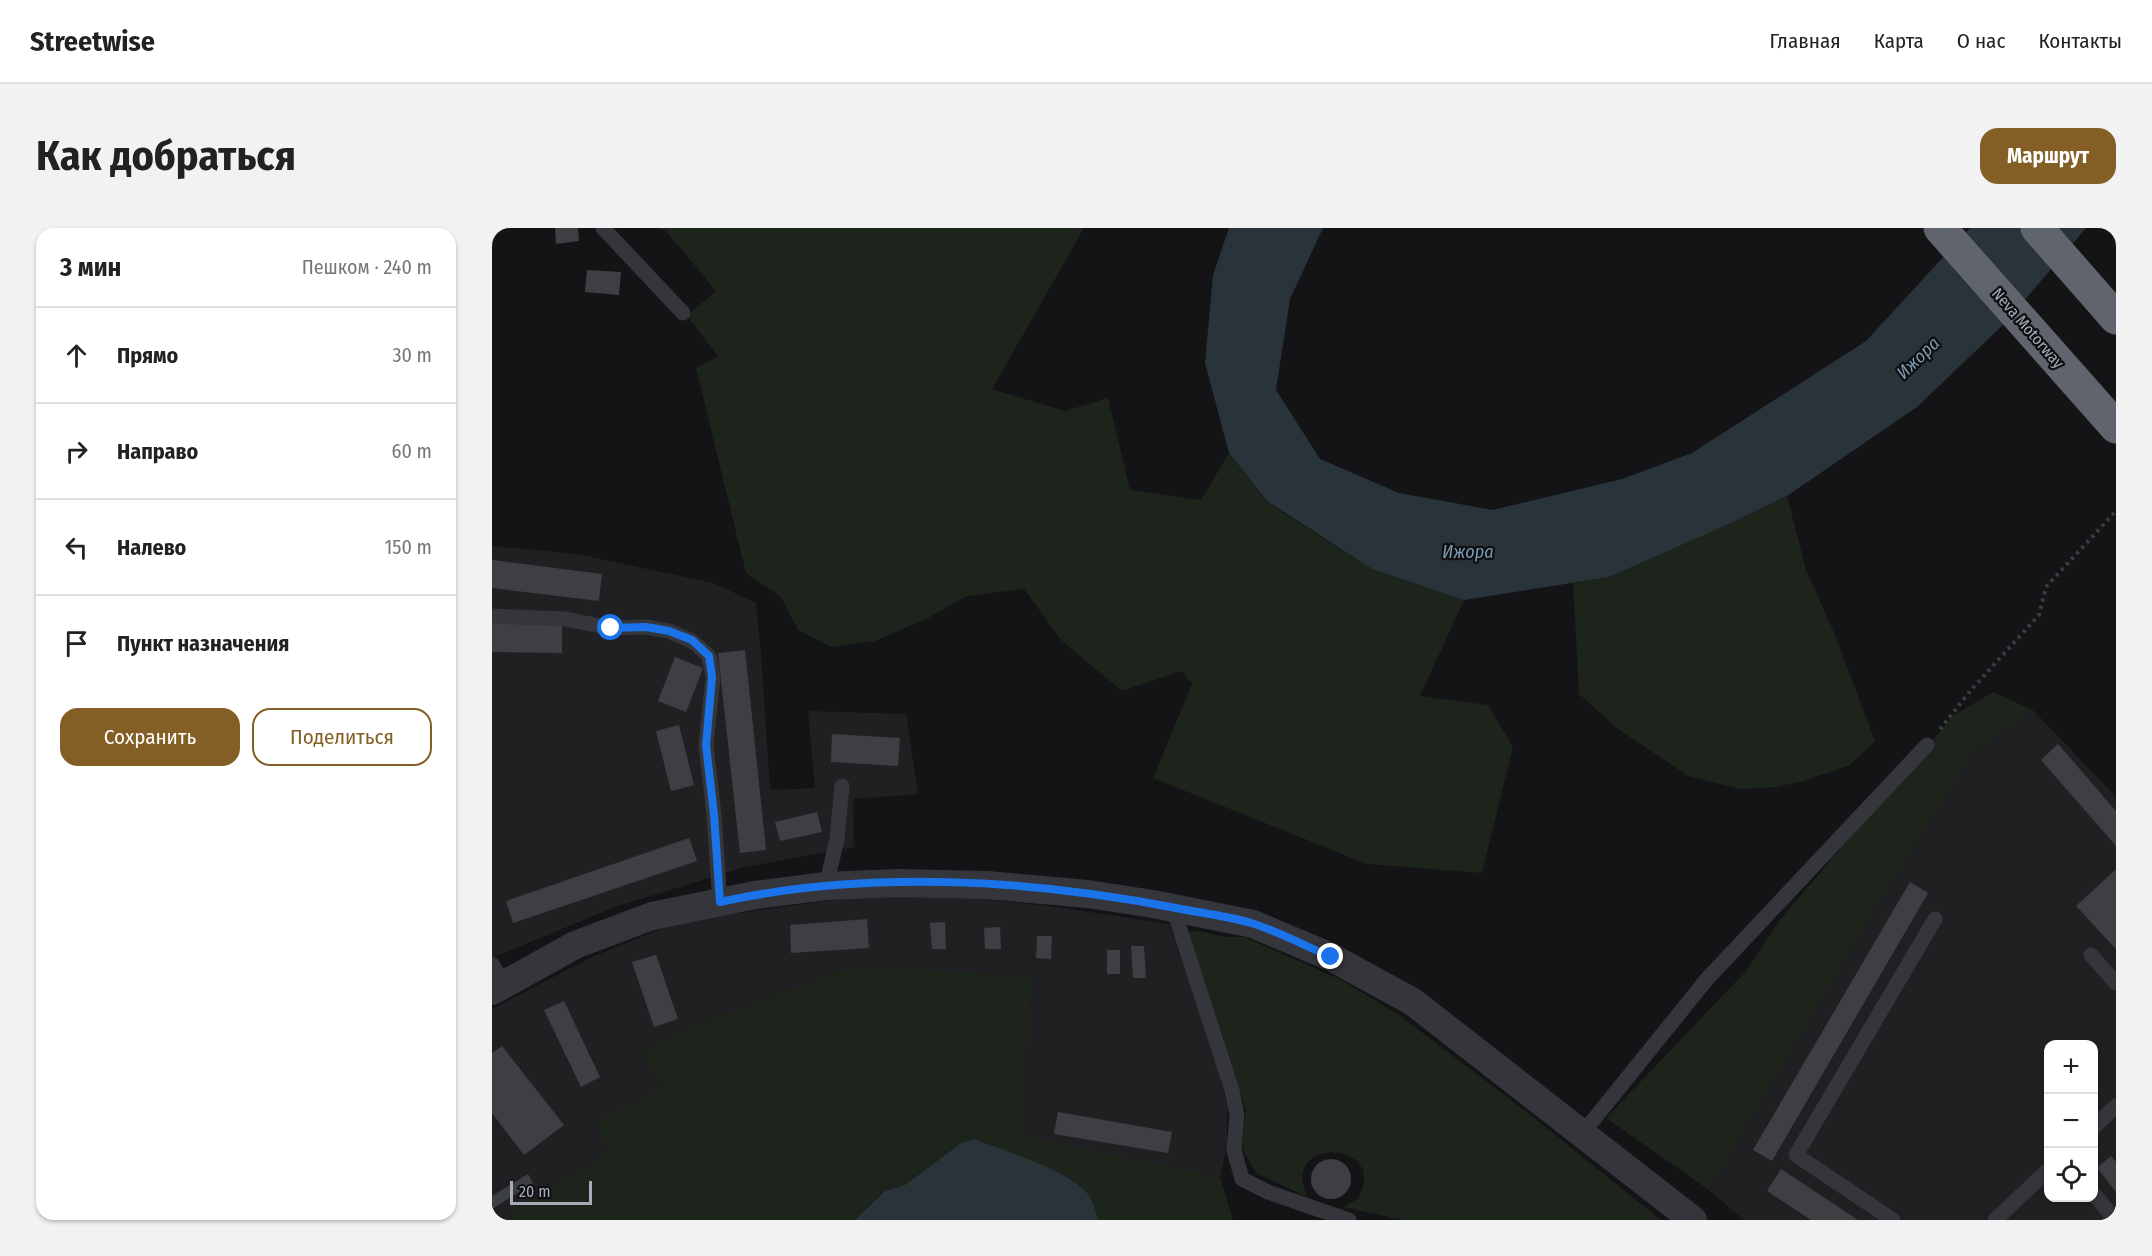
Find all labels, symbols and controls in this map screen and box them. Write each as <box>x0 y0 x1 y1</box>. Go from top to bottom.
text: Streetwise <box>30 25 155 58</box>
text: Главная <box>1770 28 1841 54</box>
text: Карта <box>1874 28 1924 54</box>
text: О нас <box>1957 28 2005 54</box>
text: Контакты <box>2038 28 2122 54</box>
button: Маршрут <box>1980 128 2116 184</box>
text: Как добраться <box>36 131 296 181</box>
text: 3 мин <box>60 252 121 283</box>
text: Пешком · 240 m <box>302 255 432 279</box>
street label: Neva Motorway <box>1988 284 2068 373</box>
water label: Ижора <box>1892 332 1944 384</box>
icon: ahead <box>60 339 93 372</box>
text: Прямо <box>117 342 178 369</box>
text: 30 m <box>392 343 432 367</box>
icon: right <box>60 435 93 468</box>
text: Направо <box>117 438 198 465</box>
text: 60 m <box>392 439 432 463</box>
icon: left <box>60 531 93 564</box>
text: Налево <box>117 534 186 561</box>
text: 150 m <box>385 535 432 559</box>
water label: Ижора <box>1442 541 1494 563</box>
route start <box>597 614 623 640</box>
icon: arrive <box>60 627 93 660</box>
text: Пункт назначения <box>117 630 289 657</box>
button: Сохранить <box>60 708 240 766</box>
button: Поделиться <box>252 708 432 766</box>
route end <box>1317 943 1343 969</box>
map controls <box>2044 1040 2098 1202</box>
button: + <box>2044 1040 2098 1094</box>
button: − <box>2044 1094 2098 1148</box>
button: locate <box>2044 1148 2098 1202</box>
scale bar <box>510 1178 592 1206</box>
text: 20 m <box>519 1182 550 1201</box>

